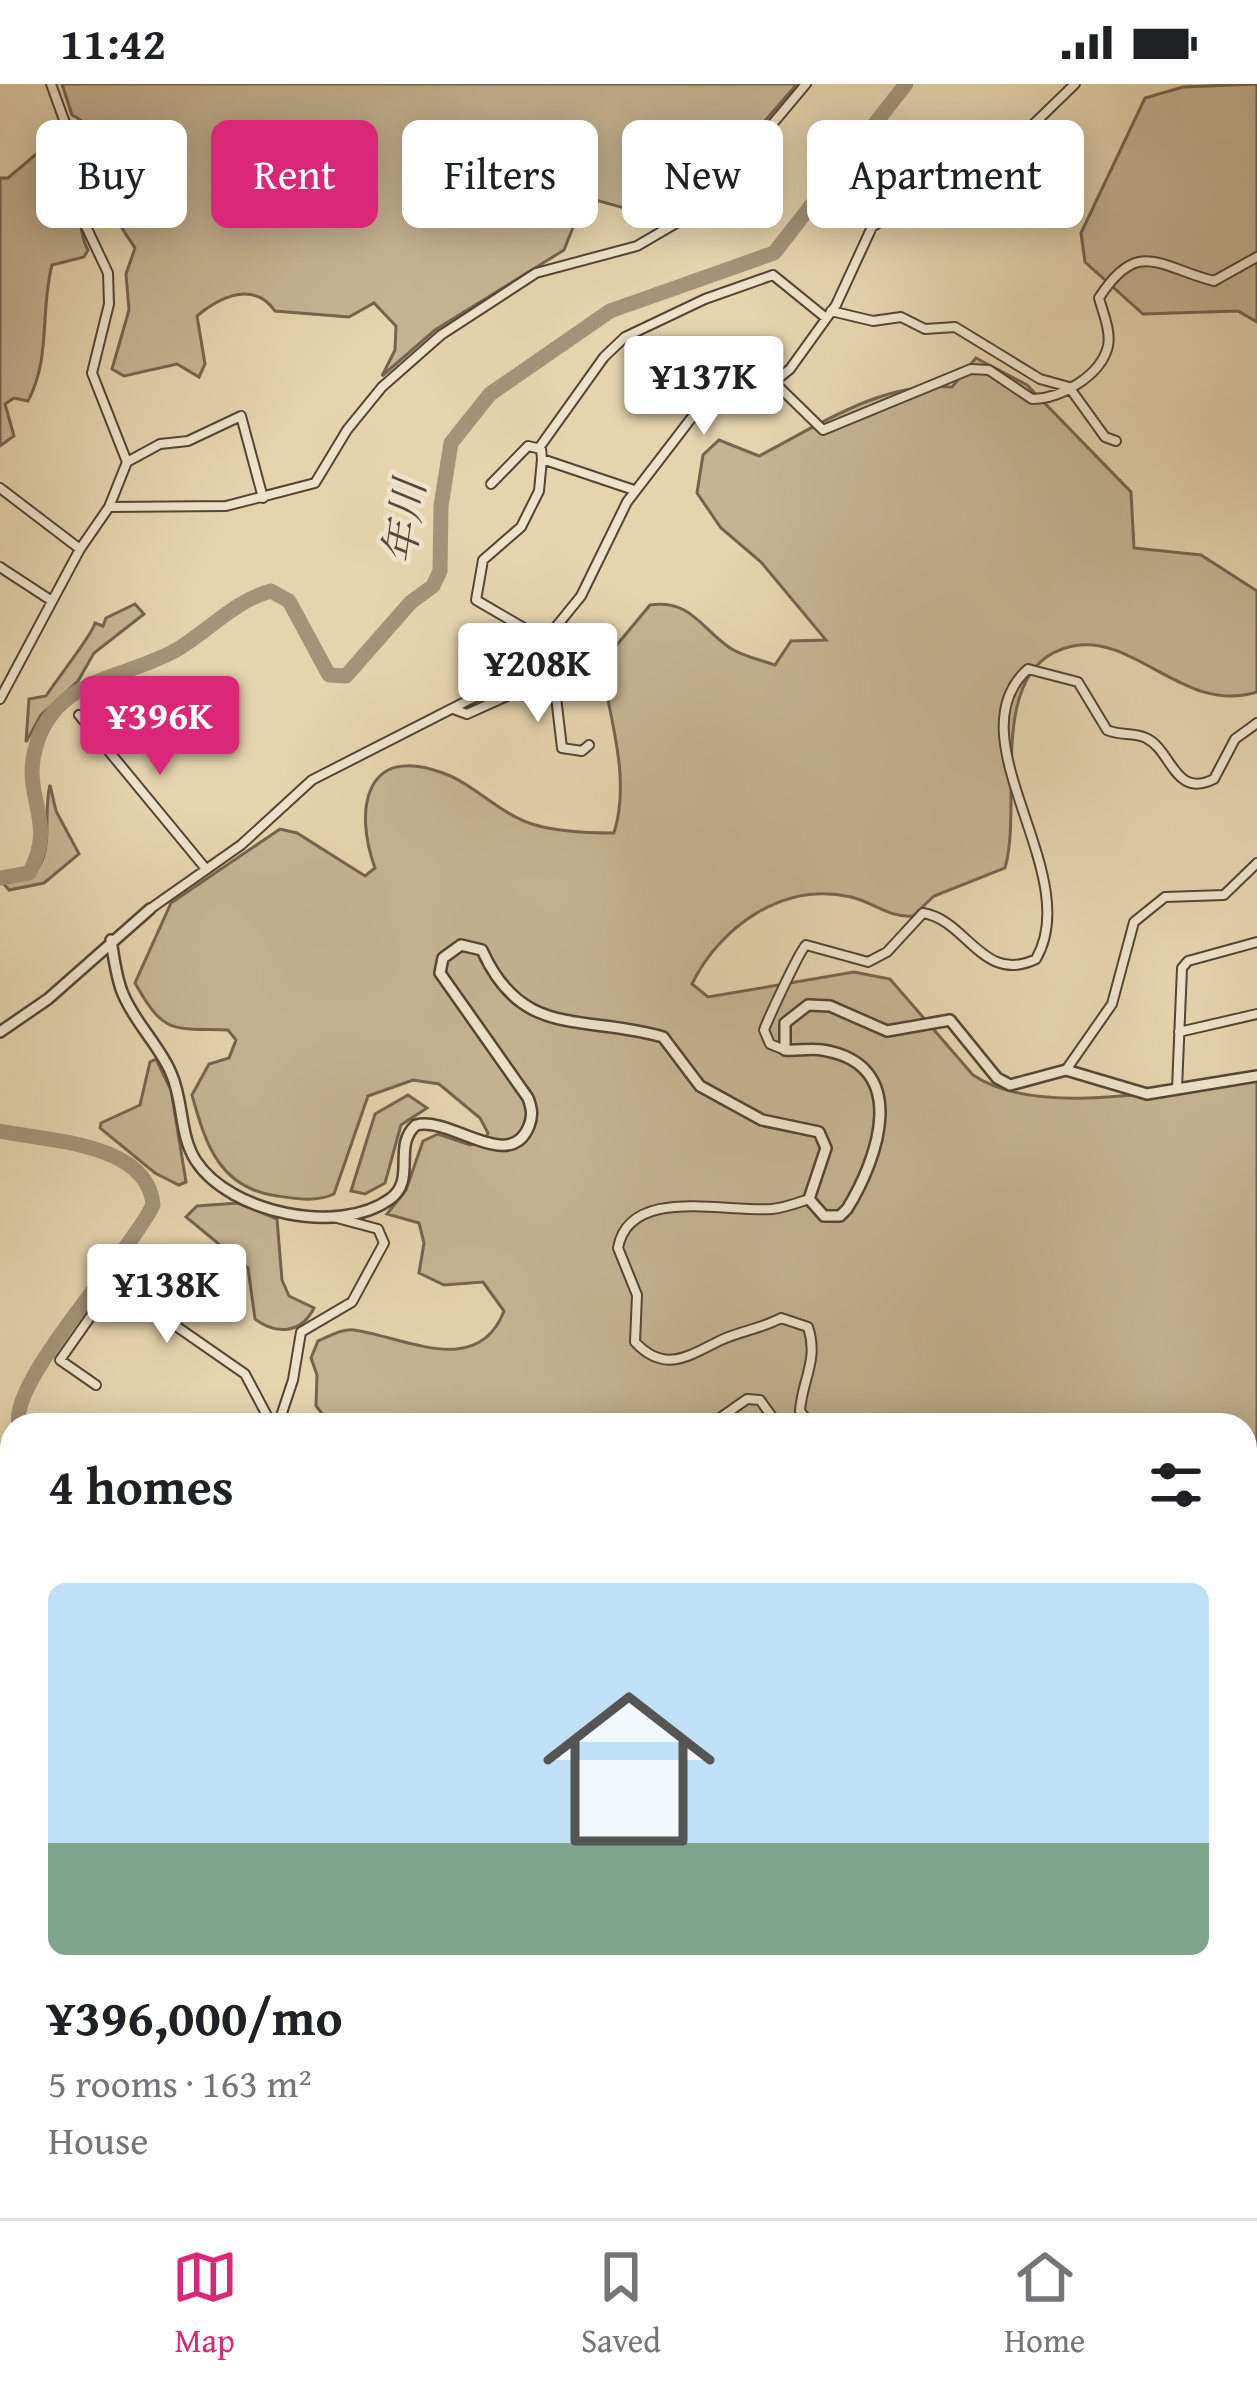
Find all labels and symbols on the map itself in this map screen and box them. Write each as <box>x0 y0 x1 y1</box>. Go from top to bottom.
pin: ¥137K <box>620 336 788 438</box>
water label: 年川 <box>367 472 440 568</box>
pin: ¥208K <box>454 623 622 725</box>
pin: ¥396K <box>76 676 244 778</box>
pin: ¥138K <box>83 1244 251 1346</box>

